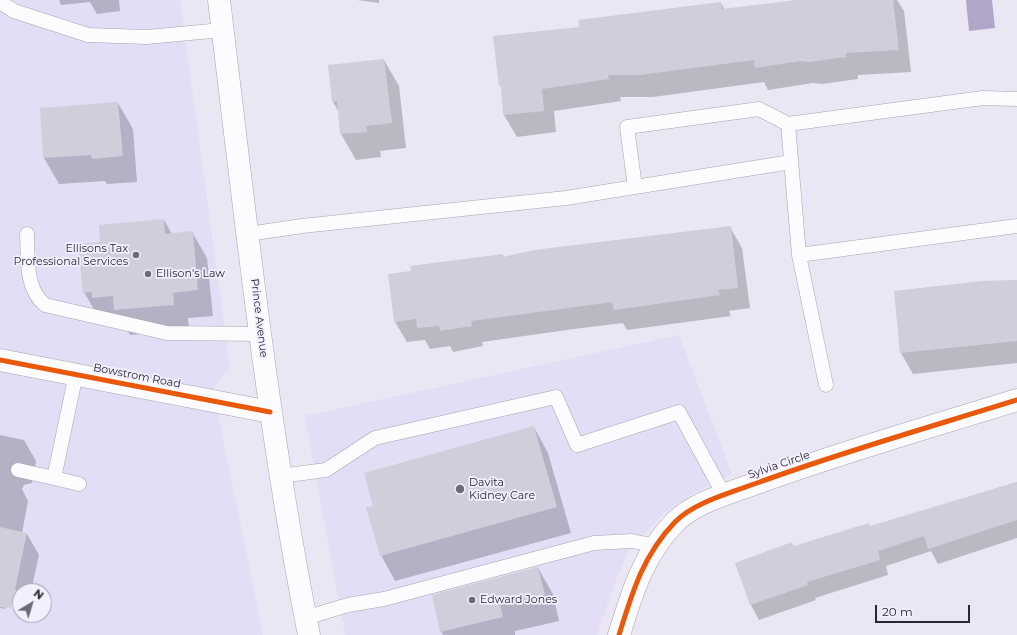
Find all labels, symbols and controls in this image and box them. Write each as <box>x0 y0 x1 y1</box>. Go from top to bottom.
place label: Ellisons Tax Professional Services <box>14 242 128 268</box>
marker: Ellisons Tax Professional Services <box>131 250 141 260</box>
place label: Ellison's Law <box>156 267 225 281</box>
marker: Ellison's Law <box>143 269 153 279</box>
street label: Prince Avenue <box>248 278 270 358</box>
street label: Bowstrom Road <box>92 361 182 391</box>
street label: Sylvia Circle <box>746 448 812 482</box>
place label: Davita Kidney Care <box>469 476 535 502</box>
marker: Davita Kidney Care <box>454 483 466 495</box>
north arrow <box>12 583 52 623</box>
text: N <box>31 586 47 603</box>
place label: Edward Jones <box>480 593 557 607</box>
marker: Edward Jones <box>467 595 477 605</box>
scale bar <box>877 597 972 623</box>
text: 20 m <box>882 604 913 619</box>

